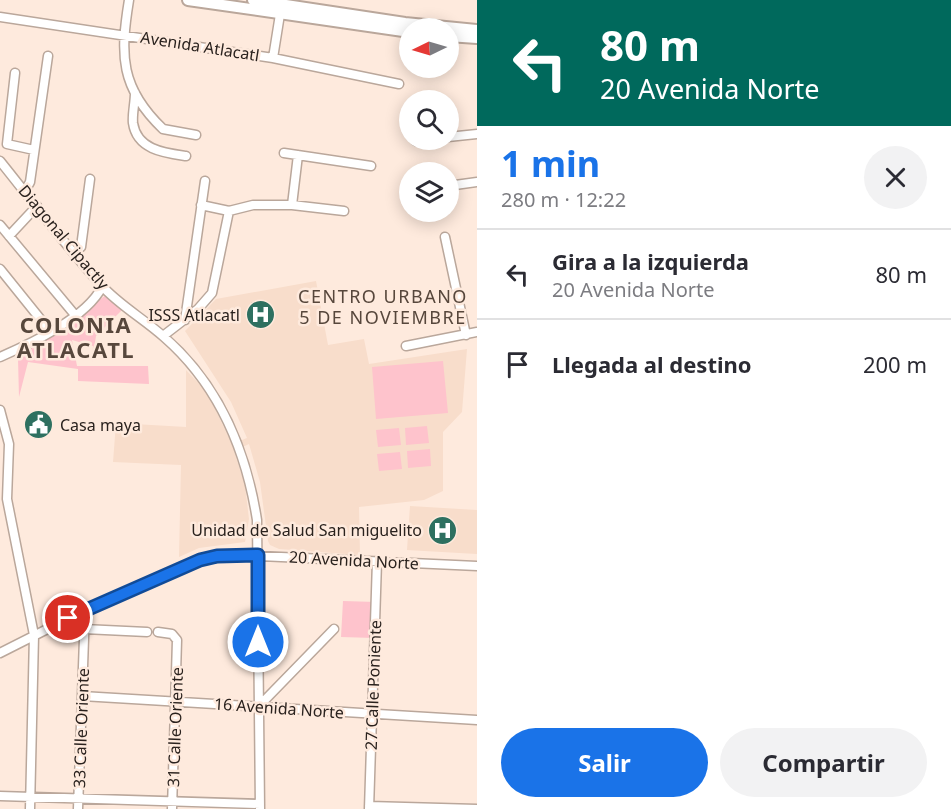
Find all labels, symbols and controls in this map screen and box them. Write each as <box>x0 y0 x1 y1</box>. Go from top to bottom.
text: 80 m <box>600 16 700 73</box>
north arrow <box>399 18 459 78</box>
map controls <box>399 18 459 222</box>
icon: left <box>501 24 579 102</box>
street label: Avenida Atlacatl <box>139 26 261 66</box>
text: 20 Avenida Norte <box>600 70 820 107</box>
button: search <box>399 90 459 150</box>
text: 1 min <box>501 139 600 188</box>
button: close <box>864 146 927 209</box>
button: layers <box>399 162 459 222</box>
street label: Diagonal Cipactly <box>14 180 115 295</box>
text: 280 m · 12:22 <box>501 186 626 213</box>
text: Gira a la izquierda <box>552 246 749 276</box>
icon: left <box>501 258 534 291</box>
text: 80 m <box>876 259 927 289</box>
text: 20 Avenida Norte <box>552 276 715 303</box>
district label: CENTRO URBANO 5 DE NOVIEMBRE <box>298 284 468 329</box>
hospital icon: ISSS Atlacatl <box>245 299 277 331</box>
place label: ISSS Atlacatl <box>148 304 240 326</box>
district label: COLONIA ATLACATL <box>17 309 135 364</box>
icon: arrive <box>501 348 534 381</box>
text: Llegada al destino <box>552 349 752 379</box>
text: 200 m <box>863 349 927 379</box>
public building icon: Casa maya <box>23 409 55 441</box>
place label: Casa maya <box>60 414 141 436</box>
hospital icon: Unidad de Salud San miguelito <box>427 514 459 546</box>
place label: Unidad de Salud San miguelito <box>191 519 422 541</box>
street label: 20 Avenida Norte <box>288 546 420 574</box>
pin <box>42 592 93 643</box>
icon: arrive <box>51 601 84 634</box>
position arrow <box>226 610 290 674</box>
street label: 27 Calle Poniente <box>360 620 386 750</box>
street label: 31 Calle Oriente <box>162 667 188 787</box>
street label: 33 Calle Oriente <box>68 668 94 788</box>
street label: 16 Avenida Norte <box>213 692 345 724</box>
button: Salir <box>501 728 708 797</box>
button: Compartir <box>720 728 927 797</box>

